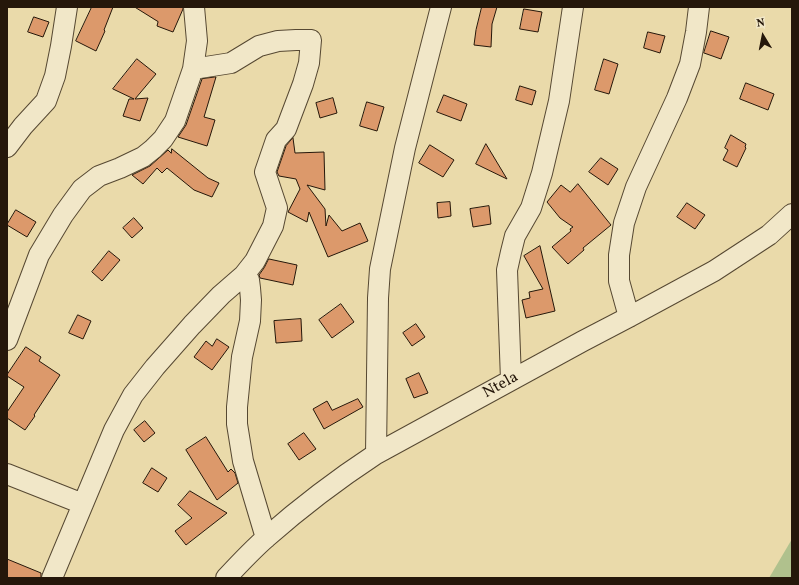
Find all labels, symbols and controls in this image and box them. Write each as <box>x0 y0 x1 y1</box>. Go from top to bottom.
north arrow <box>743 16 783 56</box>
text: N <box>756 16 766 32</box>
street label: Ntela <box>480 368 522 404</box>

